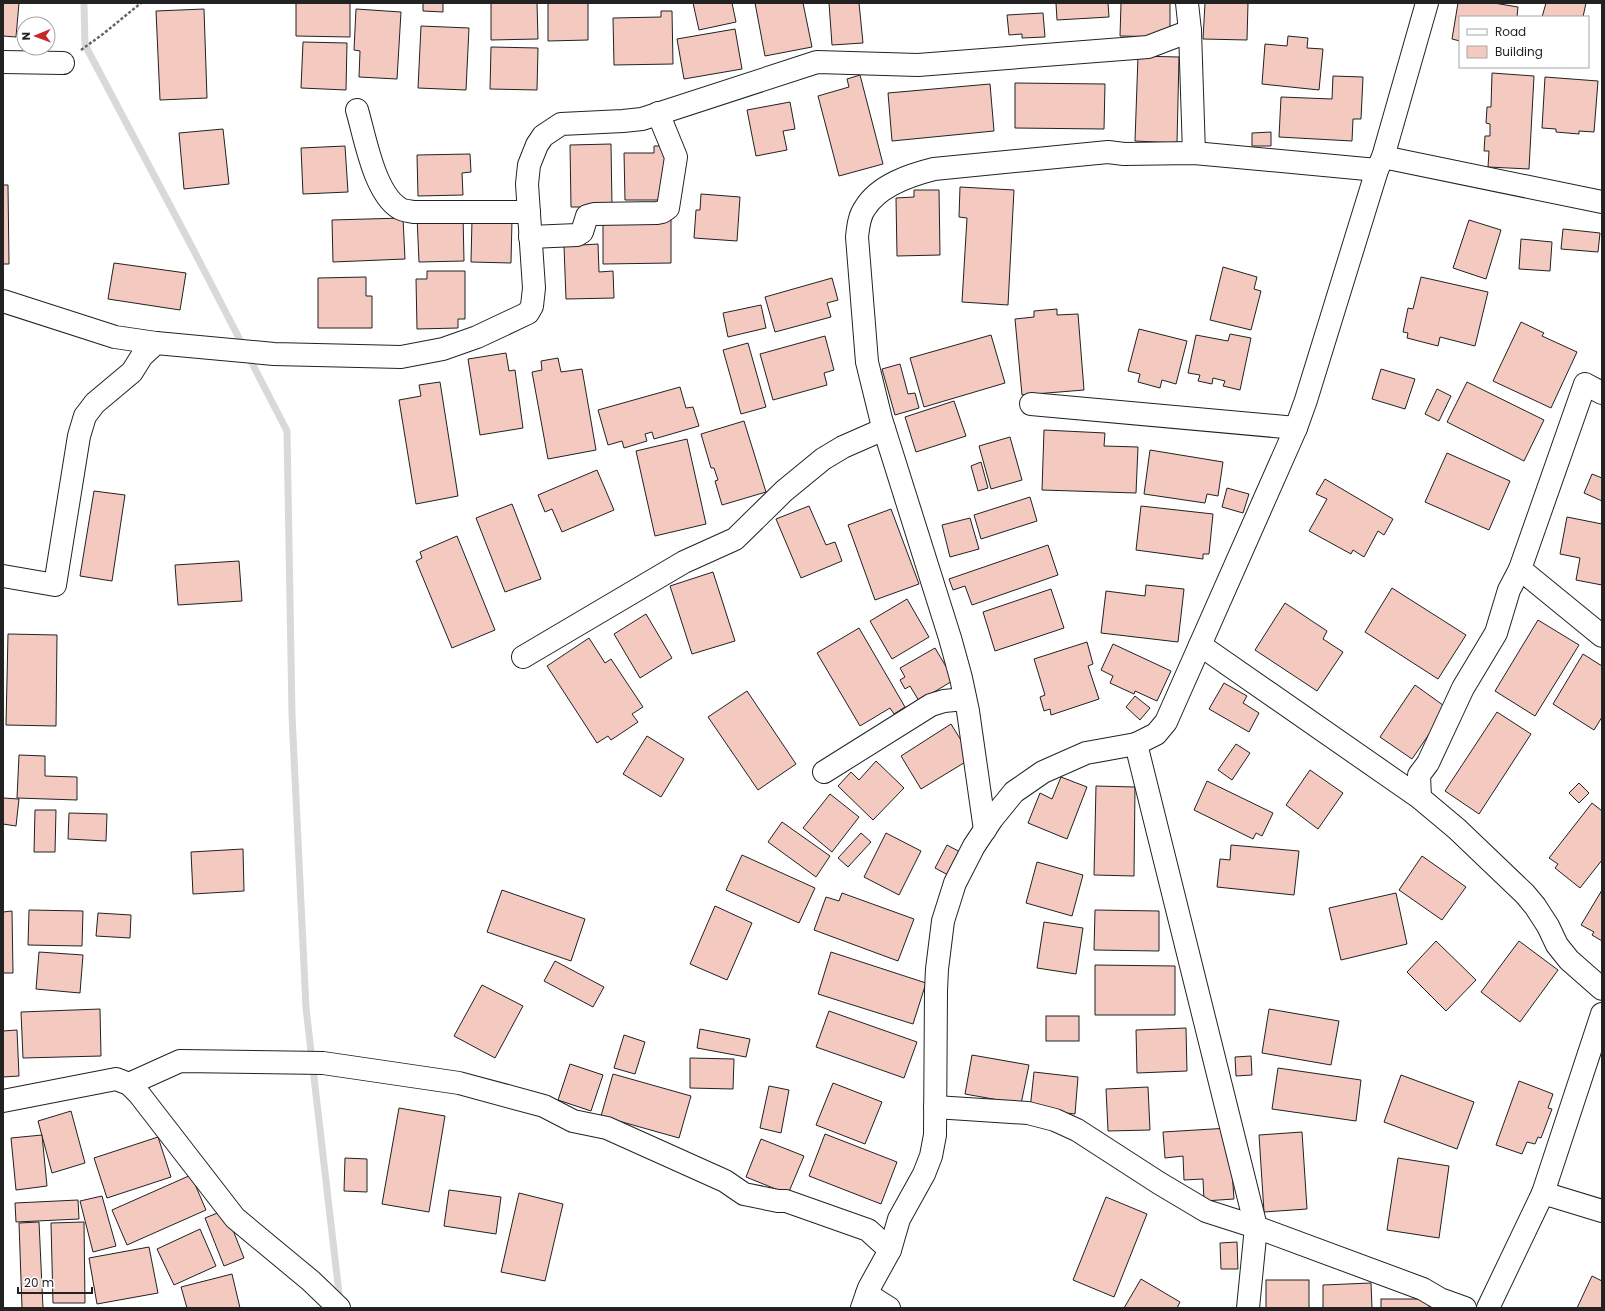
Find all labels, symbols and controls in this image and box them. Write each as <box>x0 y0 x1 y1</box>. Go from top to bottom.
north arrow <box>16 16 56 56</box>
legend <box>1459 16 1589 68</box>
text: Road <box>1495 23 1526 40</box>
text: N <box>18 32 34 40</box>
text: Building <box>1495 43 1543 60</box>
scale bar <box>18 1269 92 1295</box>
text: 20 m <box>24 1274 54 1291</box>

